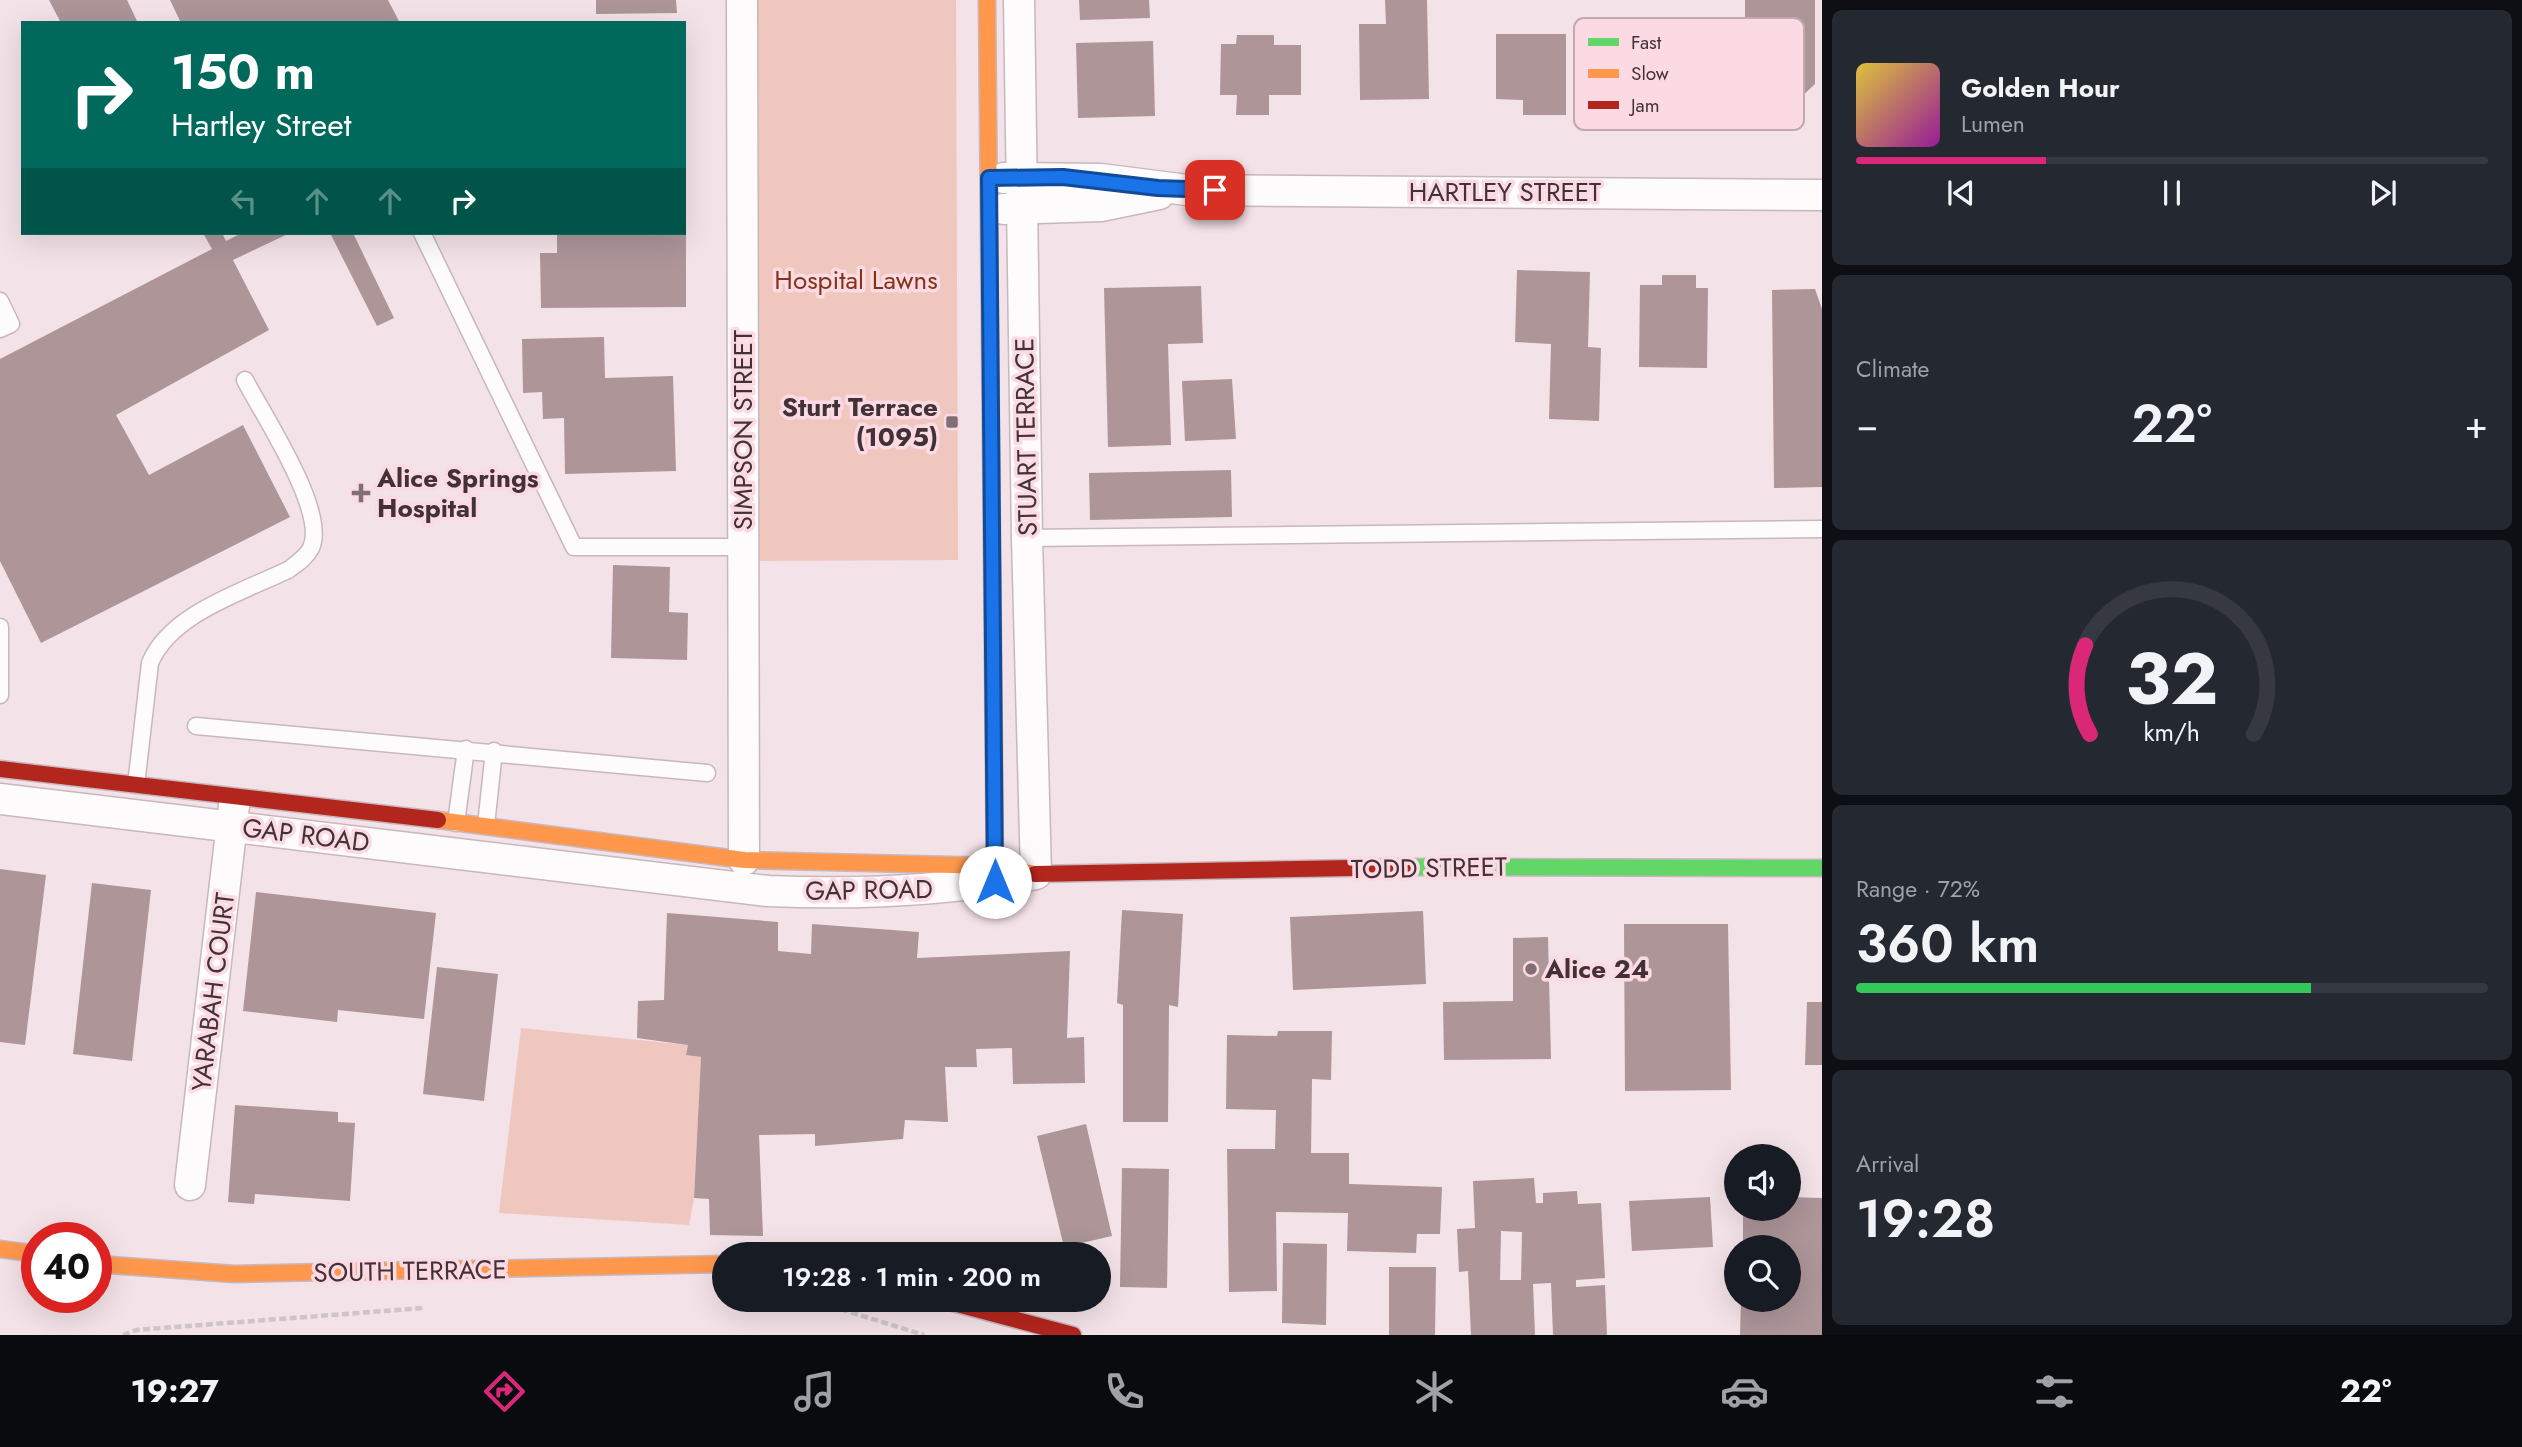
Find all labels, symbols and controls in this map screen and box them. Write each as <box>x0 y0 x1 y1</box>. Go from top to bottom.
legend <box>1574 18 1804 130</box>
text: Fast <box>1631 29 1662 56</box>
text: 150 m <box>171 37 315 107</box>
icon: right <box>56 49 147 140</box>
text: Slow <box>1631 60 1669 87</box>
text: Golden Hour <box>1961 69 2120 107</box>
text: Jam <box>1628 92 1660 119</box>
text: Hartley Street <box>171 102 351 148</box>
text: Lumen <box>1961 107 2025 141</box>
pin <box>1185 160 1245 220</box>
icon: arrive <box>1196 171 1234 209</box>
street label: HARTLEY STREET <box>1409 173 1601 211</box>
icon: previous <box>1942 174 1980 212</box>
icon: pause <box>2153 174 2191 212</box>
icon: next <box>2364 174 2402 212</box>
icon: left <box>225 182 263 220</box>
icon: ahead <box>298 182 336 220</box>
icon: ahead <box>371 182 409 220</box>
icon: right <box>444 182 482 220</box>
park label: Hospital Lawns <box>774 261 938 299</box>
street label: SIMPSON STREET <box>724 330 762 530</box>
street label: STUART TERRACE <box>1005 338 1047 536</box>
text: Climate <box>1856 352 1929 386</box>
text: 22° <box>2131 386 2212 462</box>
place label: Sturt Terrace (1095) <box>782 388 938 456</box>
text: − <box>1856 397 1878 452</box>
text: + <box>2465 397 2488 452</box>
marker: Sturt Terrace (1095) <box>944 414 960 430</box>
place label: Alice Springs Hospital <box>376 459 539 527</box>
marker: Alice Springs Hospital <box>351 483 371 503</box>
text: 32 <box>2126 626 2218 731</box>
text: km/h <box>2144 713 2200 749</box>
street label: GAP ROAD <box>240 808 372 862</box>
position arrow <box>958 845 1032 919</box>
street label: TODD STREET <box>1351 848 1507 888</box>
street label: GAP ROAD <box>805 870 933 910</box>
text: Range · 72% <box>1856 872 1980 906</box>
street label: YARABAH COURT <box>182 891 244 1093</box>
text: 360 km <box>1856 906 2039 982</box>
place label: Alice 24 <box>1544 950 1649 988</box>
marker: Alice 24 <box>1523 961 1539 977</box>
map controls <box>1724 1144 1801 1312</box>
button: sound <box>1724 1144 1801 1221</box>
text: Arrival <box>1856 1147 1919 1181</box>
text: 19:28 <box>1856 1181 1995 1257</box>
speed limit sign: 40 <box>21 1222 112 1313</box>
button: search <box>1724 1235 1801 1312</box>
street label: SOUTH TERRACE <box>313 1250 507 1292</box>
text: 19:28 · 1 min · 200 m <box>782 1258 1041 1296</box>
icon: directions <box>480 1367 529 1416</box>
icon: music <box>790 1367 839 1416</box>
icon: phone <box>1100 1367 1149 1416</box>
icon: climate <box>1410 1367 1459 1416</box>
icon: car <box>1720 1367 1769 1416</box>
icon: filters <box>2030 1367 2079 1416</box>
text: 19:27 <box>131 1368 219 1414</box>
text: 22° <box>2340 1368 2391 1414</box>

